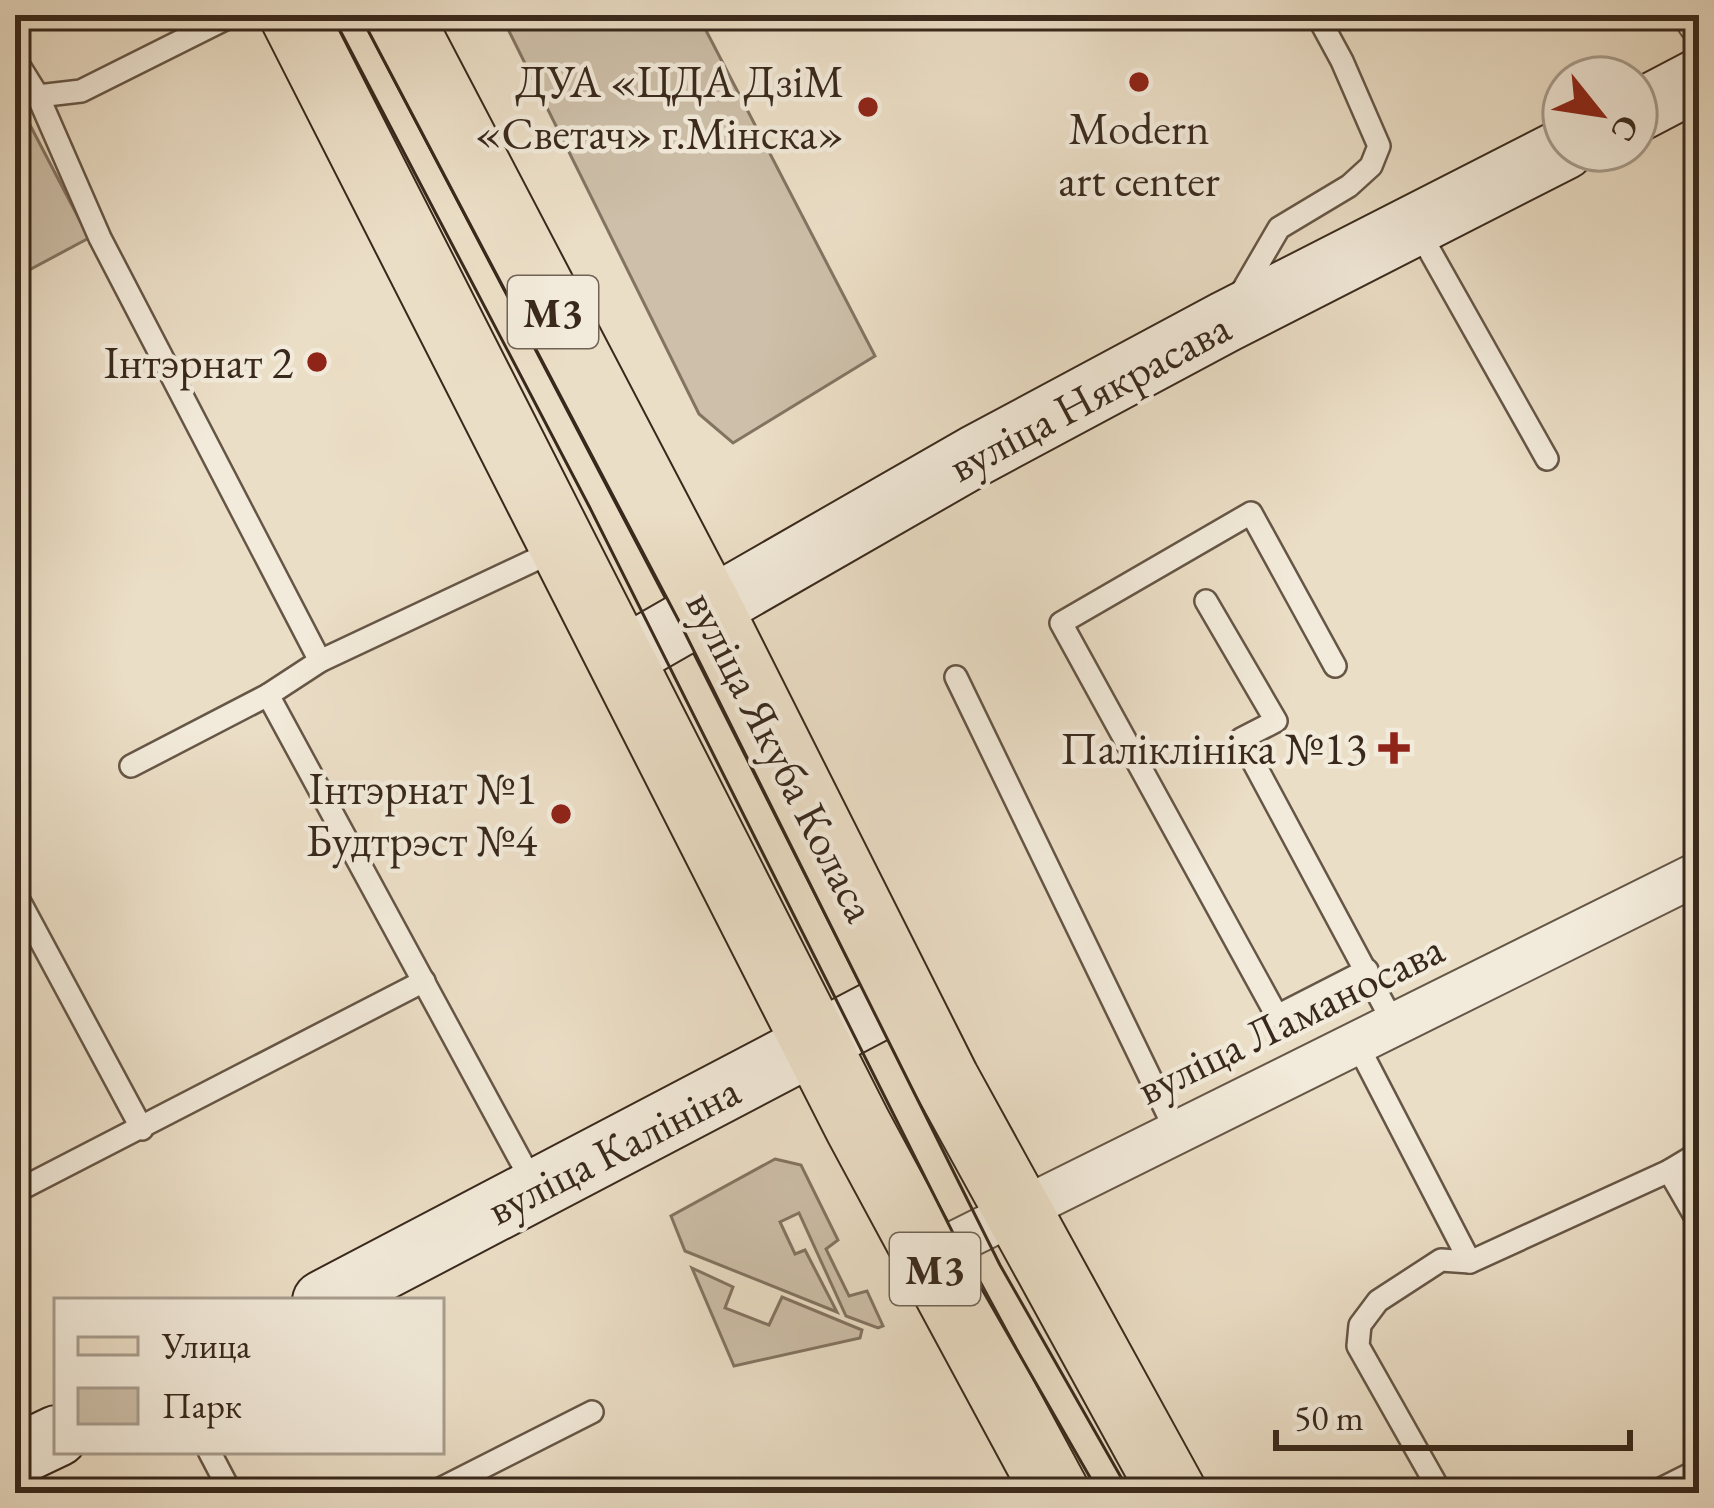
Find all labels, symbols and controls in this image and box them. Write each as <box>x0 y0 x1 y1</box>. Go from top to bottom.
place label: ДУА «ЦДА ДзіМ «Светач» г.Мінска» <box>475 52 844 162</box>
north arrow <box>1540 54 1660 174</box>
marker: Modern art center <box>1126 69 1152 95</box>
marker: ДУА «ЦДА ДзіМ «Светач» г.Мінска» <box>855 94 881 120</box>
place label: Modern art center <box>1058 99 1220 209</box>
text: С <box>1601 108 1650 150</box>
road number: М3 <box>508 276 598 348</box>
street label: вуліца Някрасава <box>938 297 1240 495</box>
place label: Інтэрнат 2 <box>104 333 293 391</box>
marker: Інтэрнат 2 <box>304 349 330 375</box>
street label: вуліца Якуба Коласа <box>674 581 890 931</box>
place label: Паліклініка №13 <box>1060 719 1367 777</box>
marker: Паліклініка №13 <box>1378 732 1410 764</box>
place label: Інтэрнат №1 Будтрэст №4 <box>306 759 537 869</box>
marker: Інтэрнат №1 Будтрэст №4 <box>548 801 574 827</box>
street label: вуліца Ламаносава <box>1127 919 1453 1117</box>
street label: вуліца Калініна <box>477 1060 749 1237</box>
road number: М3 <box>890 1233 980 1305</box>
legend <box>54 1298 444 1454</box>
text: Улица <box>161 1322 251 1369</box>
scale bar <box>1276 1376 1630 1450</box>
text: Парк <box>162 1382 242 1429</box>
text: 50 m <box>1294 1394 1364 1441</box>

